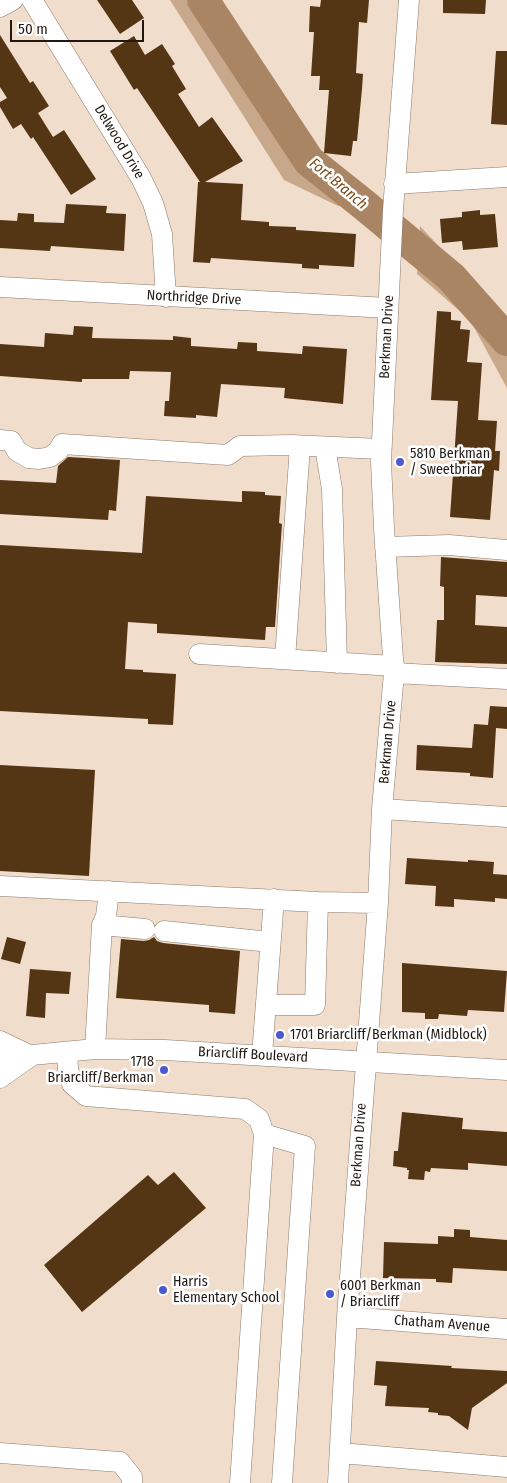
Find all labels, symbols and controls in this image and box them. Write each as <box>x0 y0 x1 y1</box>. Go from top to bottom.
scale bar <box>12 10 146 42</box>
text: 50 m <box>18 20 48 38</box>
street label: Delwood Drive <box>90 102 148 182</box>
water label: Fort Branch <box>305 155 371 213</box>
street label: Northridge Drive <box>146 287 242 309</box>
street label: Berkman Drive <box>376 295 398 379</box>
place label: 5810 Berkman / Sweetbriar <box>410 446 490 478</box>
marker: 5810 Berkman / Sweetbriar <box>394 456 406 468</box>
street label: Berkman Drive <box>376 699 400 785</box>
place label: 1701 Briarcliff/Berkman (Midblock) <box>290 1027 487 1043</box>
marker: 1701 Briarcliff/Berkman (Midblock) <box>274 1029 286 1041</box>
street label: Briarcliff Boulevard <box>198 1044 308 1066</box>
place label: 1718 Briarcliff/Berkman <box>48 1054 154 1086</box>
marker: 1718 Briarcliff/Berkman <box>158 1064 170 1076</box>
street label: Berkman Drive <box>348 1103 370 1187</box>
place label: Harris Elementary School <box>173 1274 280 1306</box>
place label: 6001 Berkman / Briarcliff <box>340 1278 421 1310</box>
marker: Harris Elementary School <box>157 1284 169 1296</box>
marker: 6001 Berkman / Briarcliff <box>324 1288 336 1300</box>
street label: Chatham Avenue <box>393 1312 491 1336</box>

